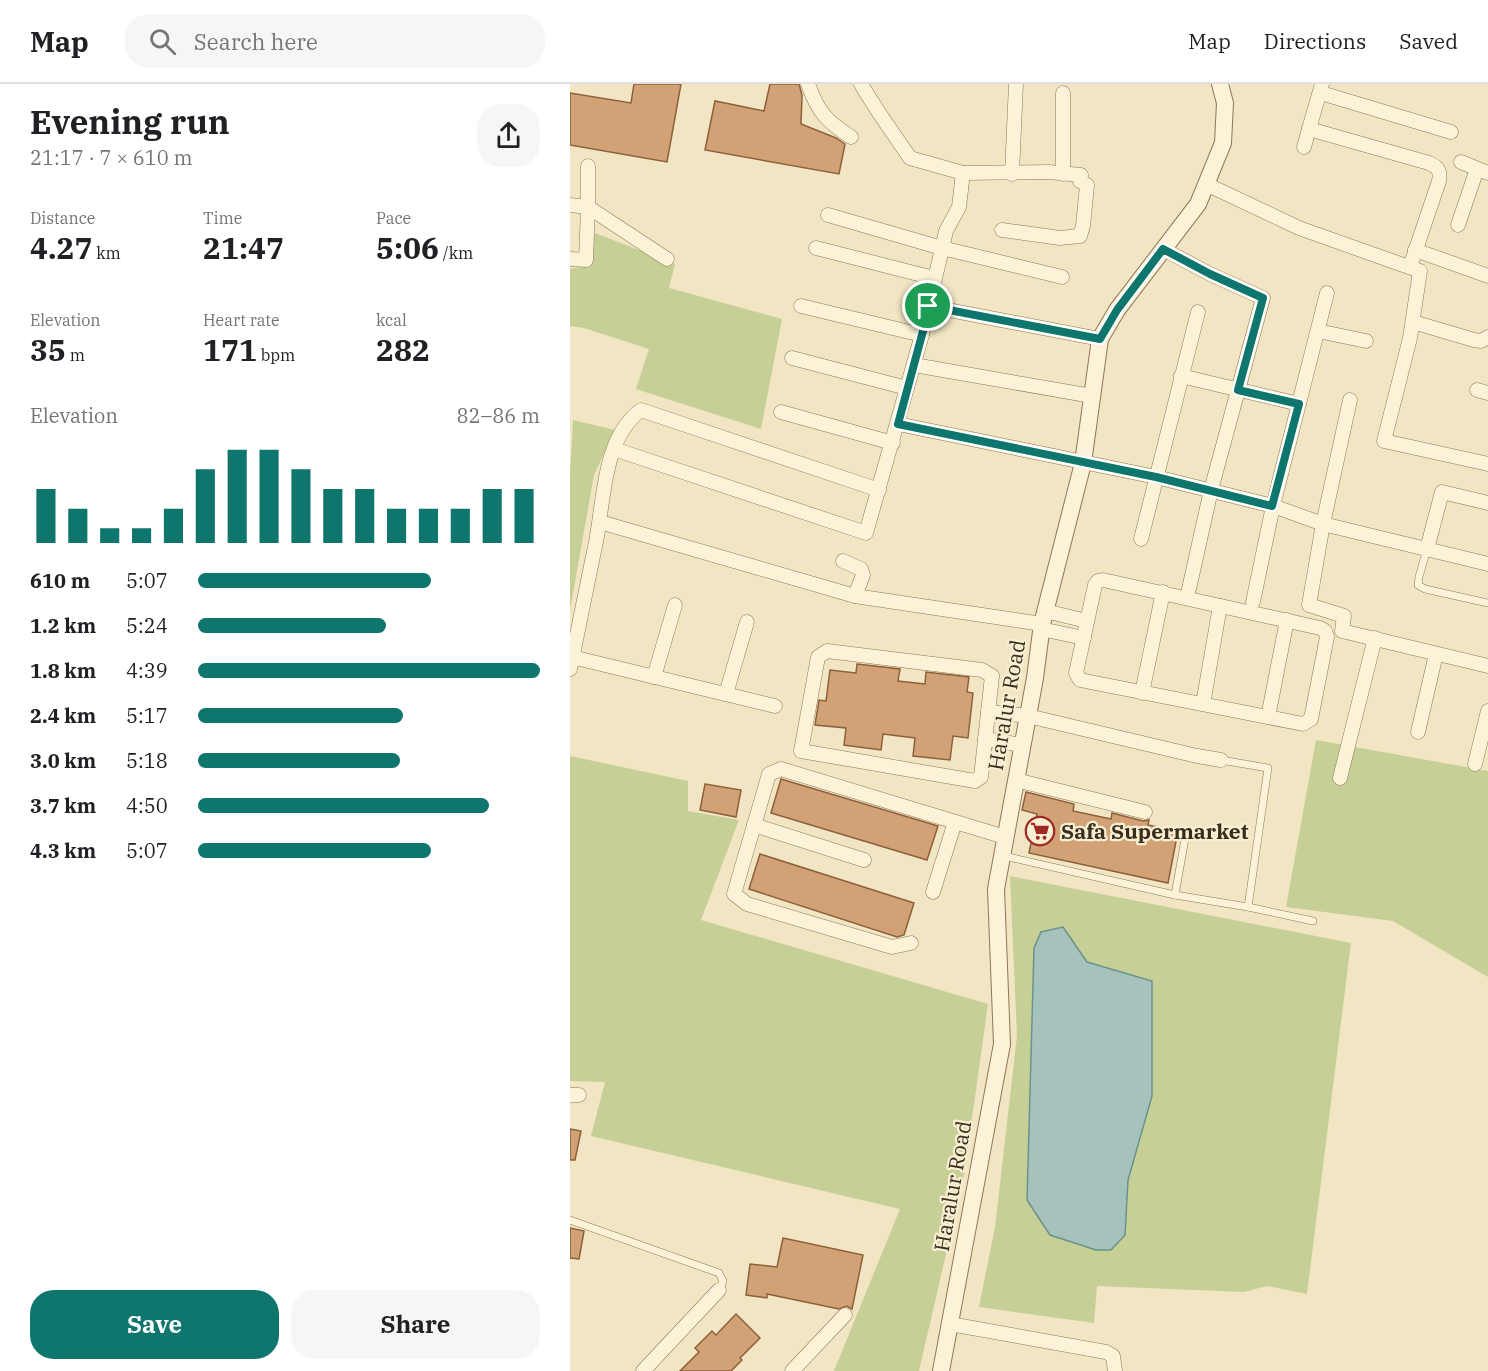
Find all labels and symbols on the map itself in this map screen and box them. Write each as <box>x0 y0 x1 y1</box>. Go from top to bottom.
pin <box>902 280 953 331</box>
street label: Haralur Road <box>981 637 1031 773</box>
supermarket icon: Safa Supermarket <box>1024 815 1056 847</box>
place label: Safa Supermarket <box>1061 817 1249 845</box>
street label: Haralur Road <box>927 1118 977 1254</box>

